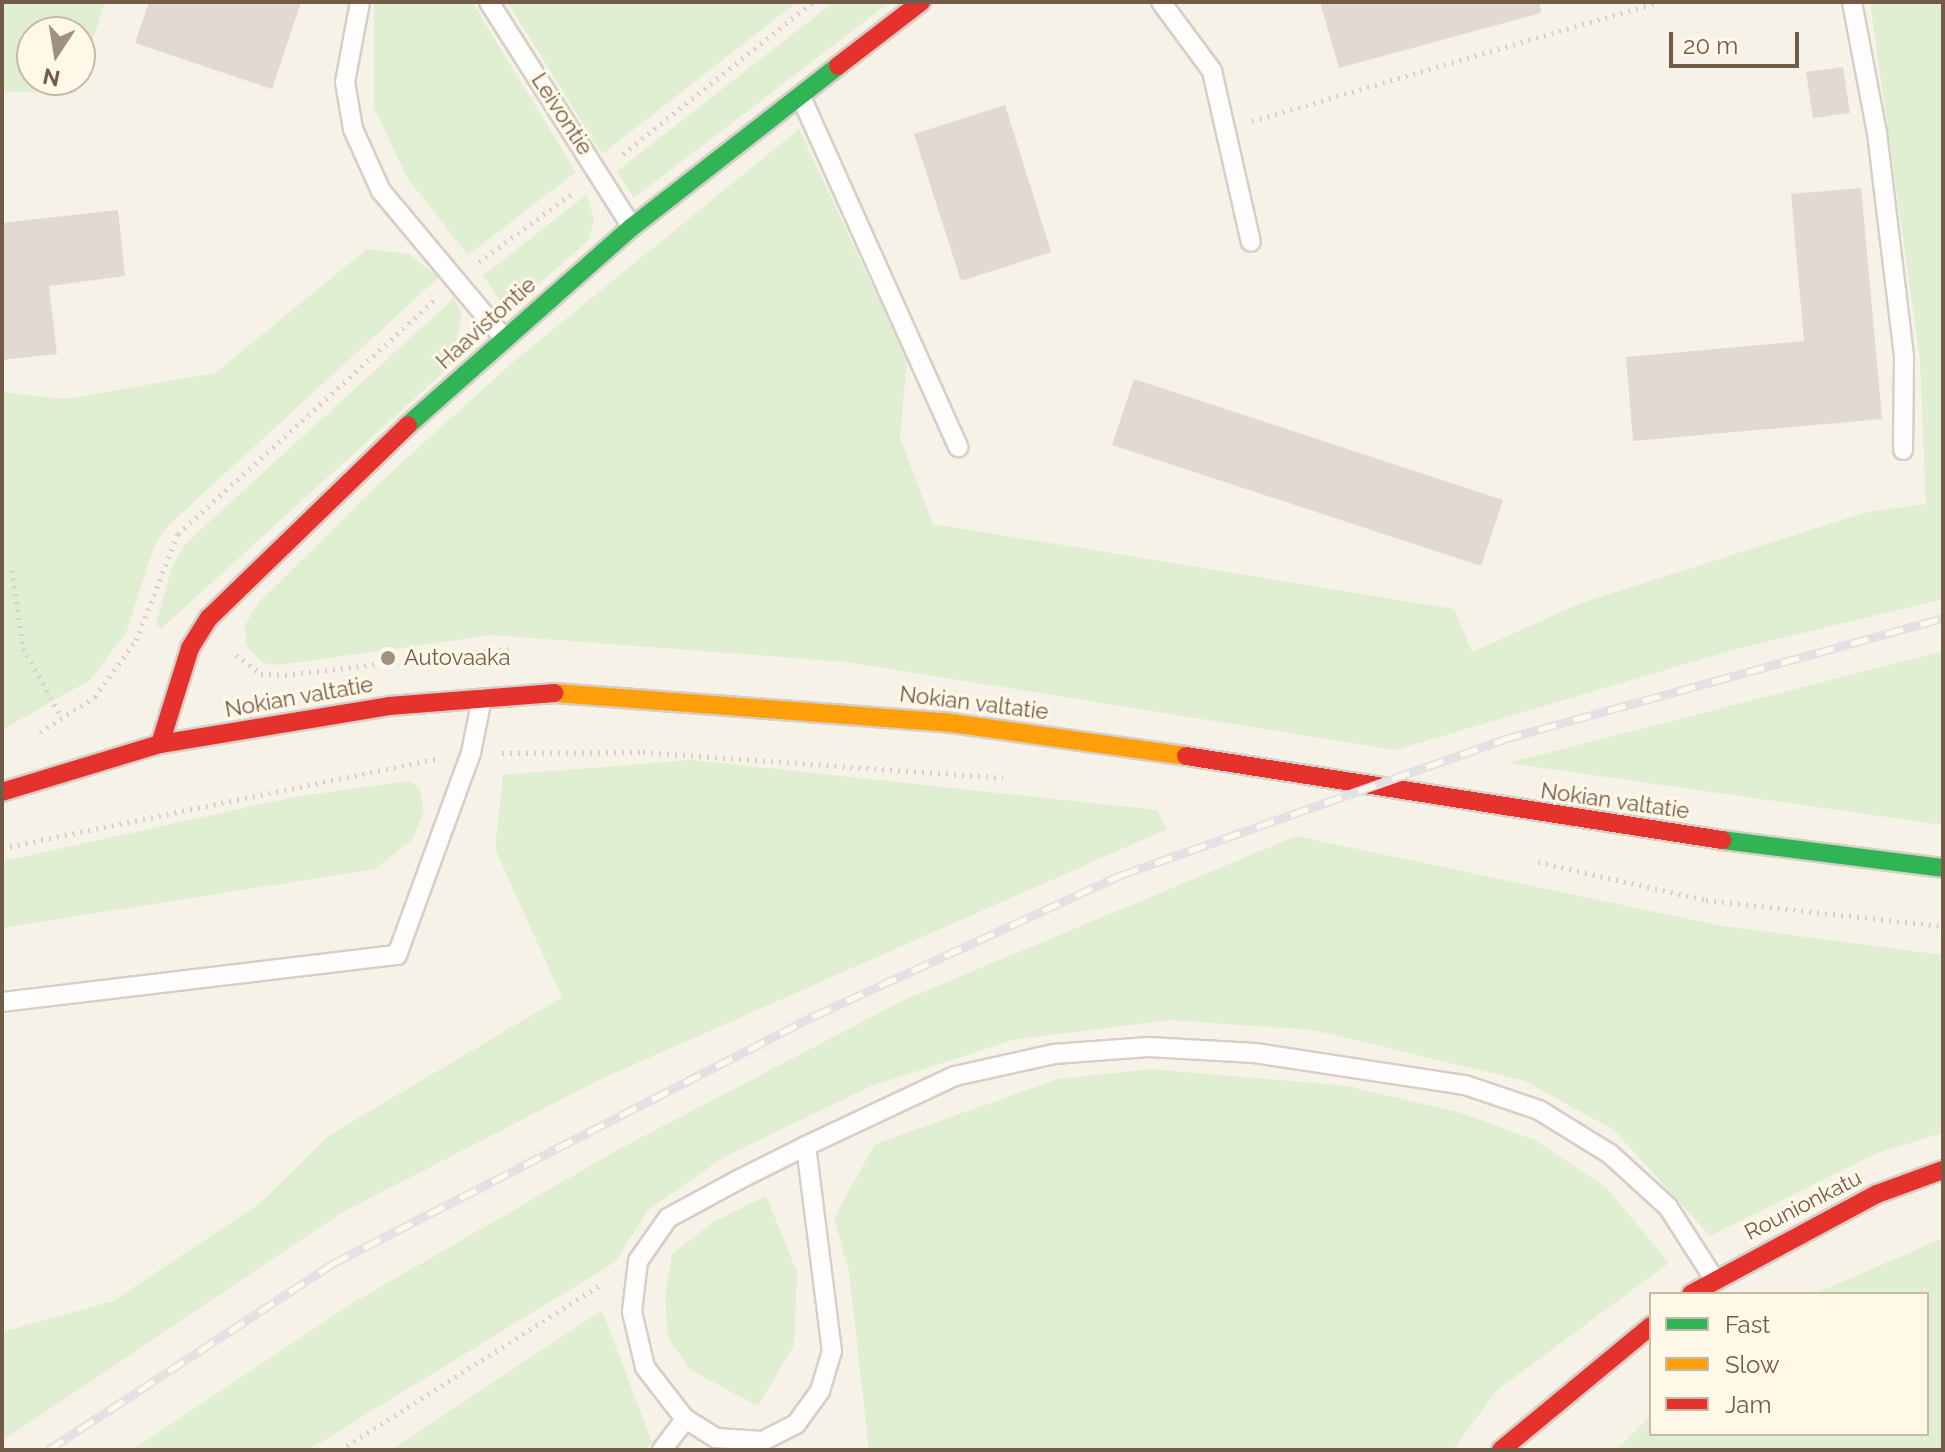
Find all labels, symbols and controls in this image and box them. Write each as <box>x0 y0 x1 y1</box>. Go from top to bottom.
north arrow <box>16 16 96 96</box>
scale bar <box>1673 16 1803 66</box>
text: 20 m <box>1683 31 1738 60</box>
text: N <box>41 63 62 92</box>
street label: Leivontie <box>526 68 598 160</box>
street label: Haavistontie <box>431 271 541 375</box>
place label: Autovaaka <box>404 645 511 671</box>
marker: Autovaaka <box>379 649 397 667</box>
street label: Nokian valtatie <box>223 671 375 723</box>
street label: Nokian valtatie <box>898 681 1050 725</box>
street label: Nokian valtatie <box>1539 777 1691 825</box>
street label: Rounionkatu <box>1740 1164 1866 1246</box>
legend <box>1649 1292 1929 1436</box>
text: Fast <box>1725 1310 1770 1339</box>
text: Slow <box>1725 1350 1779 1379</box>
text: Jam <box>1725 1390 1771 1419</box>

